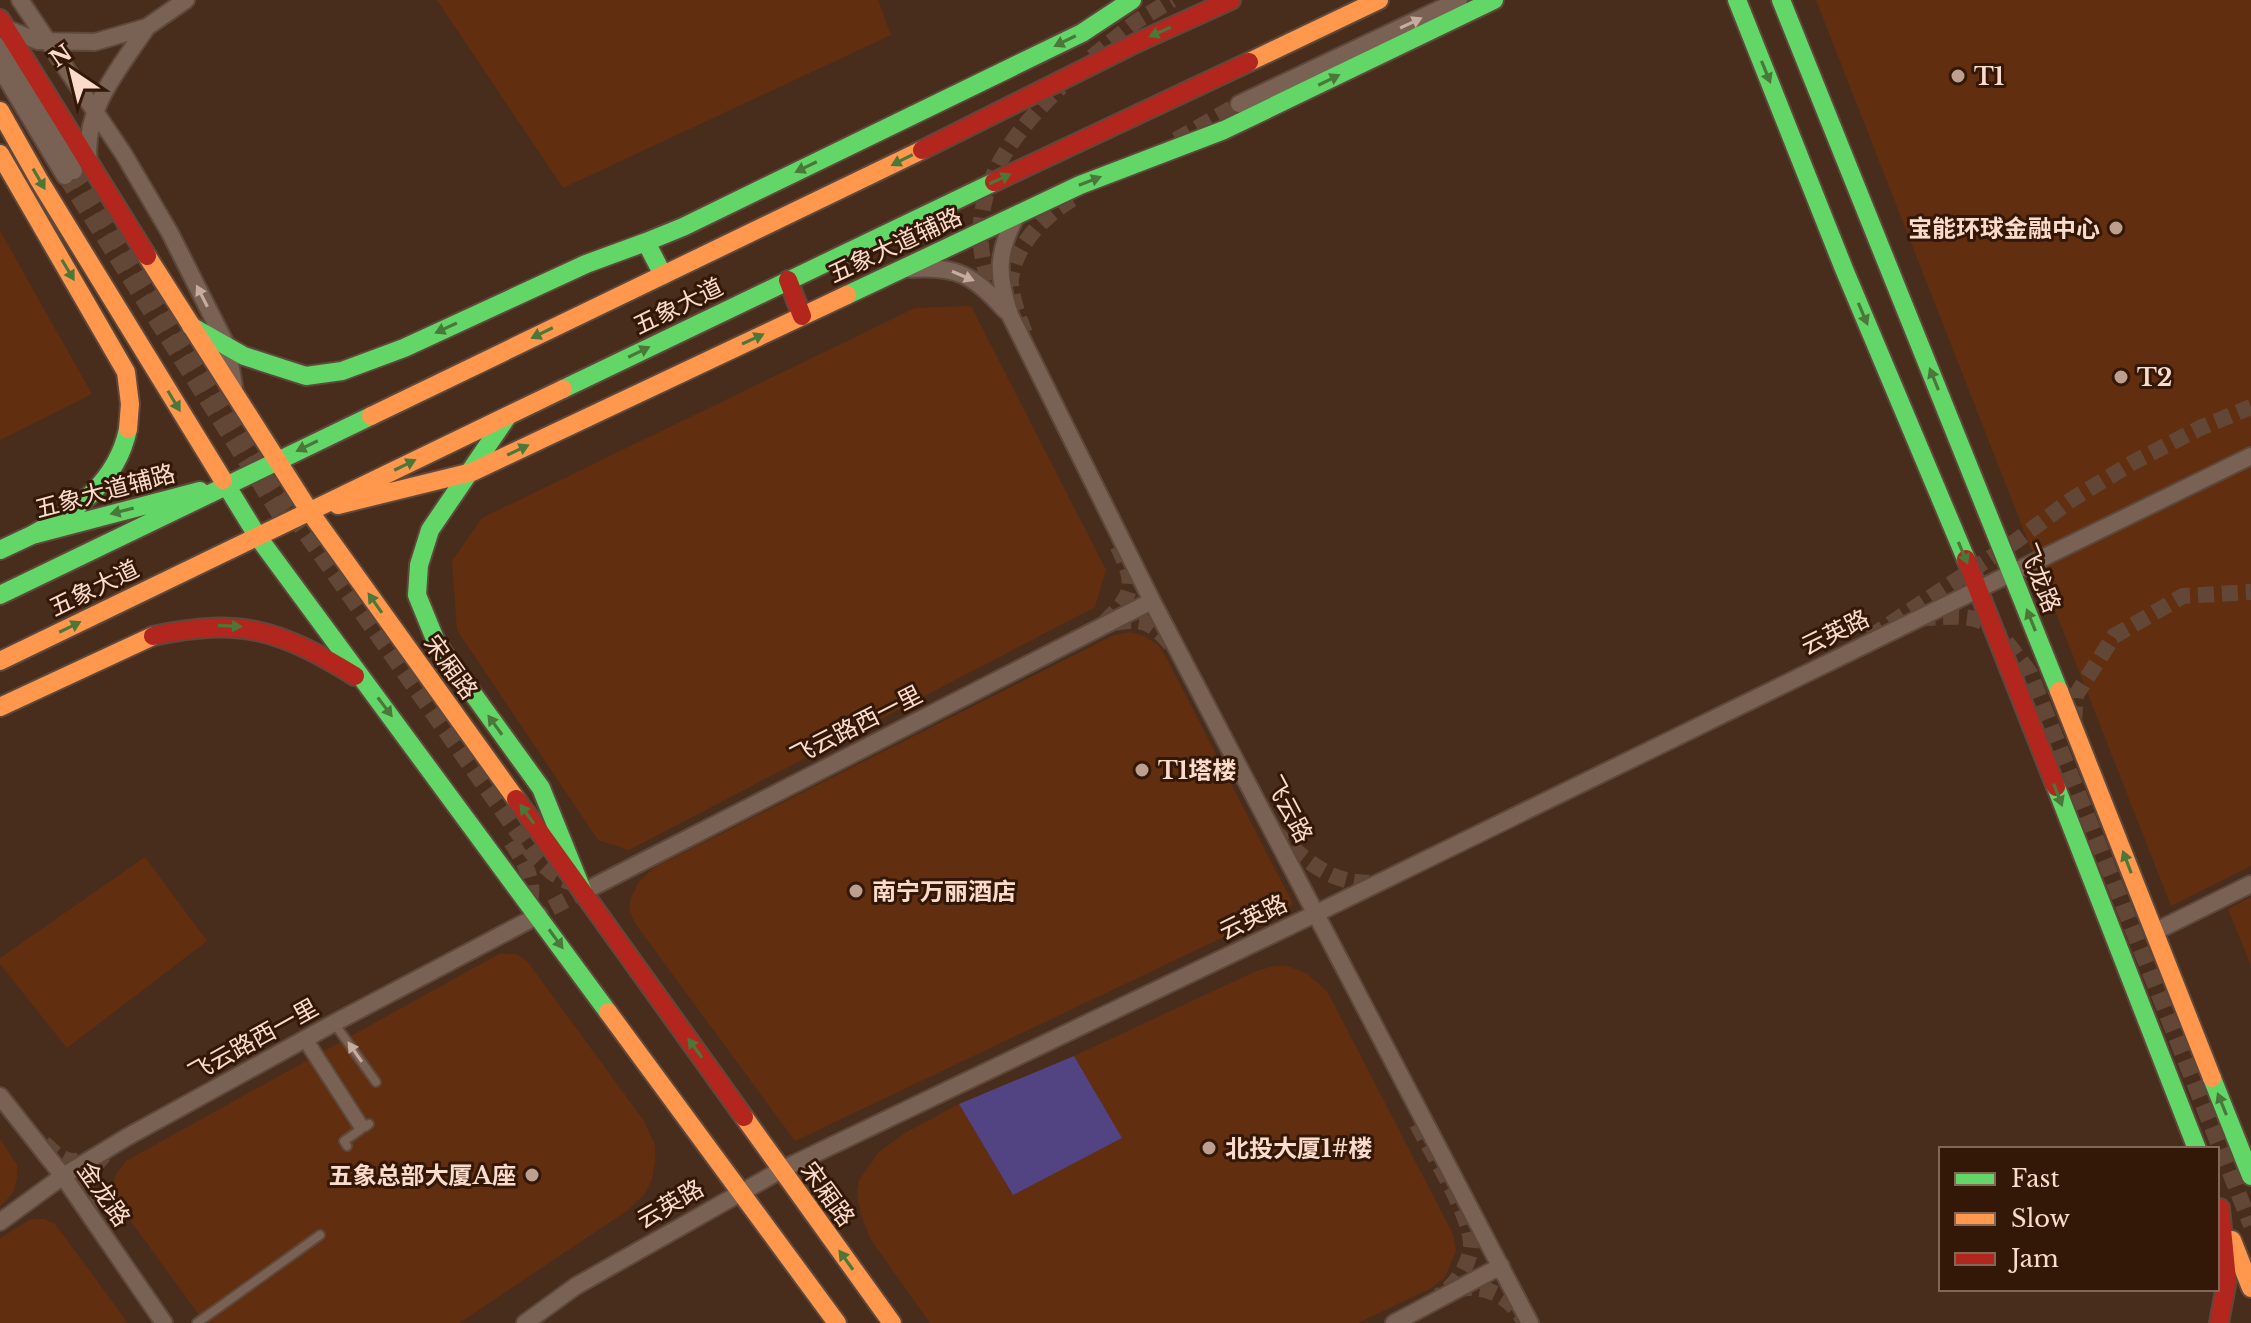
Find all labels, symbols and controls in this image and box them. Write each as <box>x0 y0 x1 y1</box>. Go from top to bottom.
one-way arrow <box>1399 16 1422 30</box>
one-way arrow <box>1149 25 1172 39</box>
north arrow <box>32 32 112 112</box>
one-way arrow <box>1054 34 1077 48</box>
text: N <box>45 39 77 73</box>
one-way arrow <box>1759 60 1772 84</box>
place label: T1 <box>1974 62 2004 91</box>
marker: T1 <box>1949 67 1967 85</box>
one-way arrow <box>1318 73 1341 86</box>
one-way arrow <box>891 153 914 167</box>
one-way arrow <box>795 160 818 174</box>
one-way arrow <box>32 168 46 190</box>
one-way arrow <box>988 172 1012 186</box>
one-way arrow <box>1078 174 1102 187</box>
street label: 五象大道辅路 <box>824 201 966 289</box>
place label: 宝能环球金融中心 <box>1908 214 2100 243</box>
marker: 宝能环球金融中心 <box>2107 219 2125 237</box>
one-way arrow <box>61 259 75 281</box>
one-way arrow <box>951 269 974 282</box>
street label: 五象大道 <box>629 272 727 340</box>
one-way arrow <box>195 285 208 308</box>
one-way arrow <box>1856 302 1869 326</box>
one-way arrow <box>434 321 458 335</box>
one-way arrow <box>530 326 553 340</box>
one-way arrow <box>742 332 765 346</box>
one-way arrow <box>628 345 651 359</box>
place label: T2 <box>2137 363 2172 392</box>
one-way arrow <box>1927 367 1940 391</box>
marker: T2 <box>2112 368 2130 386</box>
one-way arrow <box>166 390 180 412</box>
one-way arrow <box>296 439 319 453</box>
one-way arrow <box>506 443 530 457</box>
street label: 五象大道辅路 <box>32 458 178 524</box>
one-way arrow <box>394 458 417 472</box>
one-way arrow <box>110 506 135 518</box>
street label: 飞龙路 <box>2013 539 2067 617</box>
one-way arrow <box>1957 542 1970 566</box>
street label: 五象大道 <box>45 554 143 622</box>
one-way arrow <box>368 593 383 614</box>
street label: 云英路 <box>1796 603 1874 661</box>
one-way arrow <box>2024 608 2037 632</box>
one-way arrow <box>59 620 82 633</box>
one-way arrow <box>218 620 243 633</box>
street label: 宋厢路 <box>418 629 484 705</box>
street label: 飞云路西一里 <box>785 679 927 771</box>
one-way arrow <box>376 697 392 718</box>
one-way arrow <box>488 714 503 735</box>
place label: T1塔楼 <box>1158 756 1236 785</box>
marker: T1塔楼 <box>1133 761 1151 779</box>
street label: 飞云路 <box>1259 770 1319 848</box>
one-way arrow <box>2052 783 2065 807</box>
one-way arrow <box>520 804 535 825</box>
one-way arrow <box>2120 850 2133 874</box>
place label: 南宁万丽酒店 <box>872 877 1016 906</box>
marker: 南宁万丽酒店 <box>847 882 865 900</box>
street label: 云英路 <box>1214 888 1292 946</box>
one-way arrow <box>548 928 563 949</box>
street label: 飞云路西一里 <box>183 992 323 1088</box>
one-way arrow <box>687 1038 703 1059</box>
one-way arrow <box>348 1042 363 1063</box>
one-way arrow <box>2215 1092 2228 1116</box>
place label: 北投大厦1#楼 <box>1225 1134 1372 1163</box>
marker: 北投大厦1#楼 <box>1200 1139 1218 1157</box>
legend <box>1939 1147 2219 1291</box>
street label: 金龙路 <box>71 1156 137 1232</box>
street label: 宋厢路 <box>795 1156 861 1232</box>
place label: 五象总部大厦A座 <box>329 1161 516 1190</box>
text: Fast <box>2011 1164 2059 1193</box>
marker: 五象总部大厦A座 <box>523 1166 541 1184</box>
street label: 云英路 <box>632 1173 708 1235</box>
text: Slow <box>2011 1204 2070 1233</box>
text: Jam <box>2008 1244 2059 1273</box>
one-way arrow <box>839 1249 854 1270</box>

